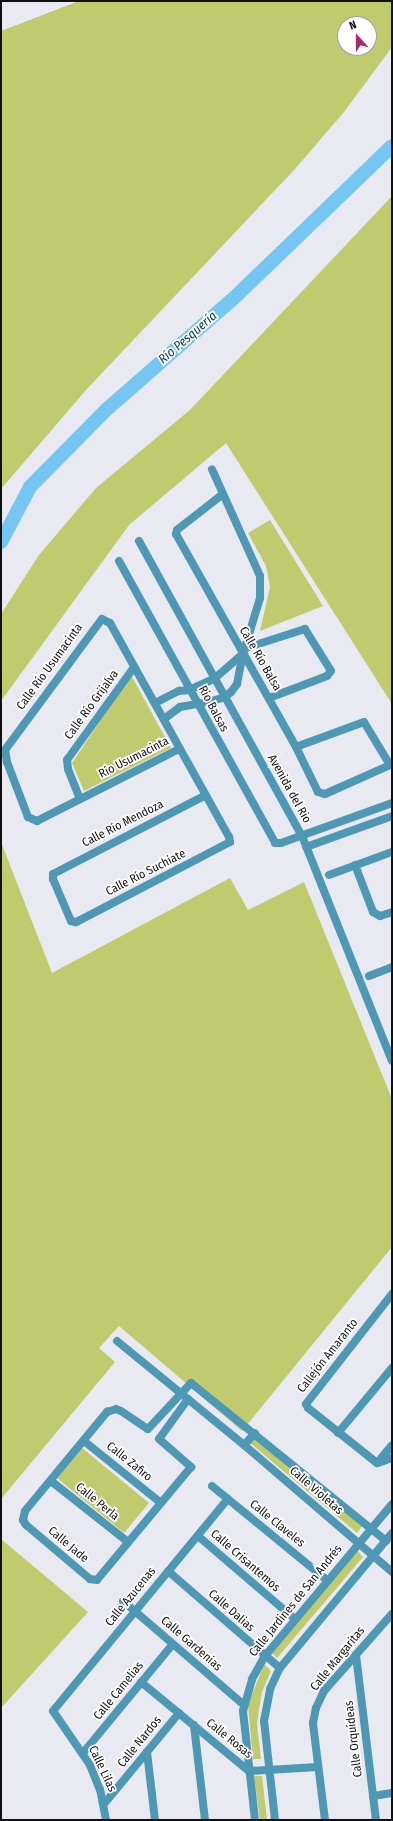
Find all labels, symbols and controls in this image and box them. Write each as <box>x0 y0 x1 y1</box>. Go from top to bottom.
north arrow <box>337 16 377 56</box>
text: N <box>347 18 358 33</box>
water label: Río Pesquería <box>156 308 220 368</box>
street label: Calle Río Usumacinta <box>14 621 86 713</box>
street label: Calle Río Balsa <box>236 624 284 694</box>
street label: Calle Río Grijalva <box>62 667 122 743</box>
street label: Rio Balsas <box>195 683 231 735</box>
street label: Río Usumacinta <box>97 734 171 782</box>
street label: Avenida del Rio <box>264 752 314 826</box>
street label: Calle Río Mendoza <box>80 797 166 851</box>
street label: Calle Río Suchiate <box>104 847 188 899</box>
street label: Callejón Amaranto <box>295 1316 361 1396</box>
street label: Calle Zafiro <box>103 1439 155 1485</box>
street label: Calle Violetas <box>286 1464 346 1518</box>
street label: Calle Perla <box>72 1480 122 1524</box>
street label: Calle Claveles <box>246 1497 308 1551</box>
street label: Calle Jade <box>45 1524 91 1566</box>
street label: Calle Crisantemos <box>207 1527 283 1595</box>
street label: Calle Jardines de San Andrés <box>246 1542 346 1660</box>
street label: Calle Azucenas <box>103 1564 159 1630</box>
street label: Calle Dalias <box>205 1587 257 1635</box>
street label: Calle Gardenias <box>158 1614 224 1674</box>
street label: Calle Margaritas <box>308 1624 368 1694</box>
street label: Calle Camelias <box>91 1659 147 1723</box>
street label: Calle Orquídeas <box>342 1700 366 1778</box>
street label: Calle Nardos <box>115 1714 165 1770</box>
street label: Calle Rosas <box>203 1716 255 1762</box>
street label: Calle Lilas <box>85 1744 119 1794</box>

